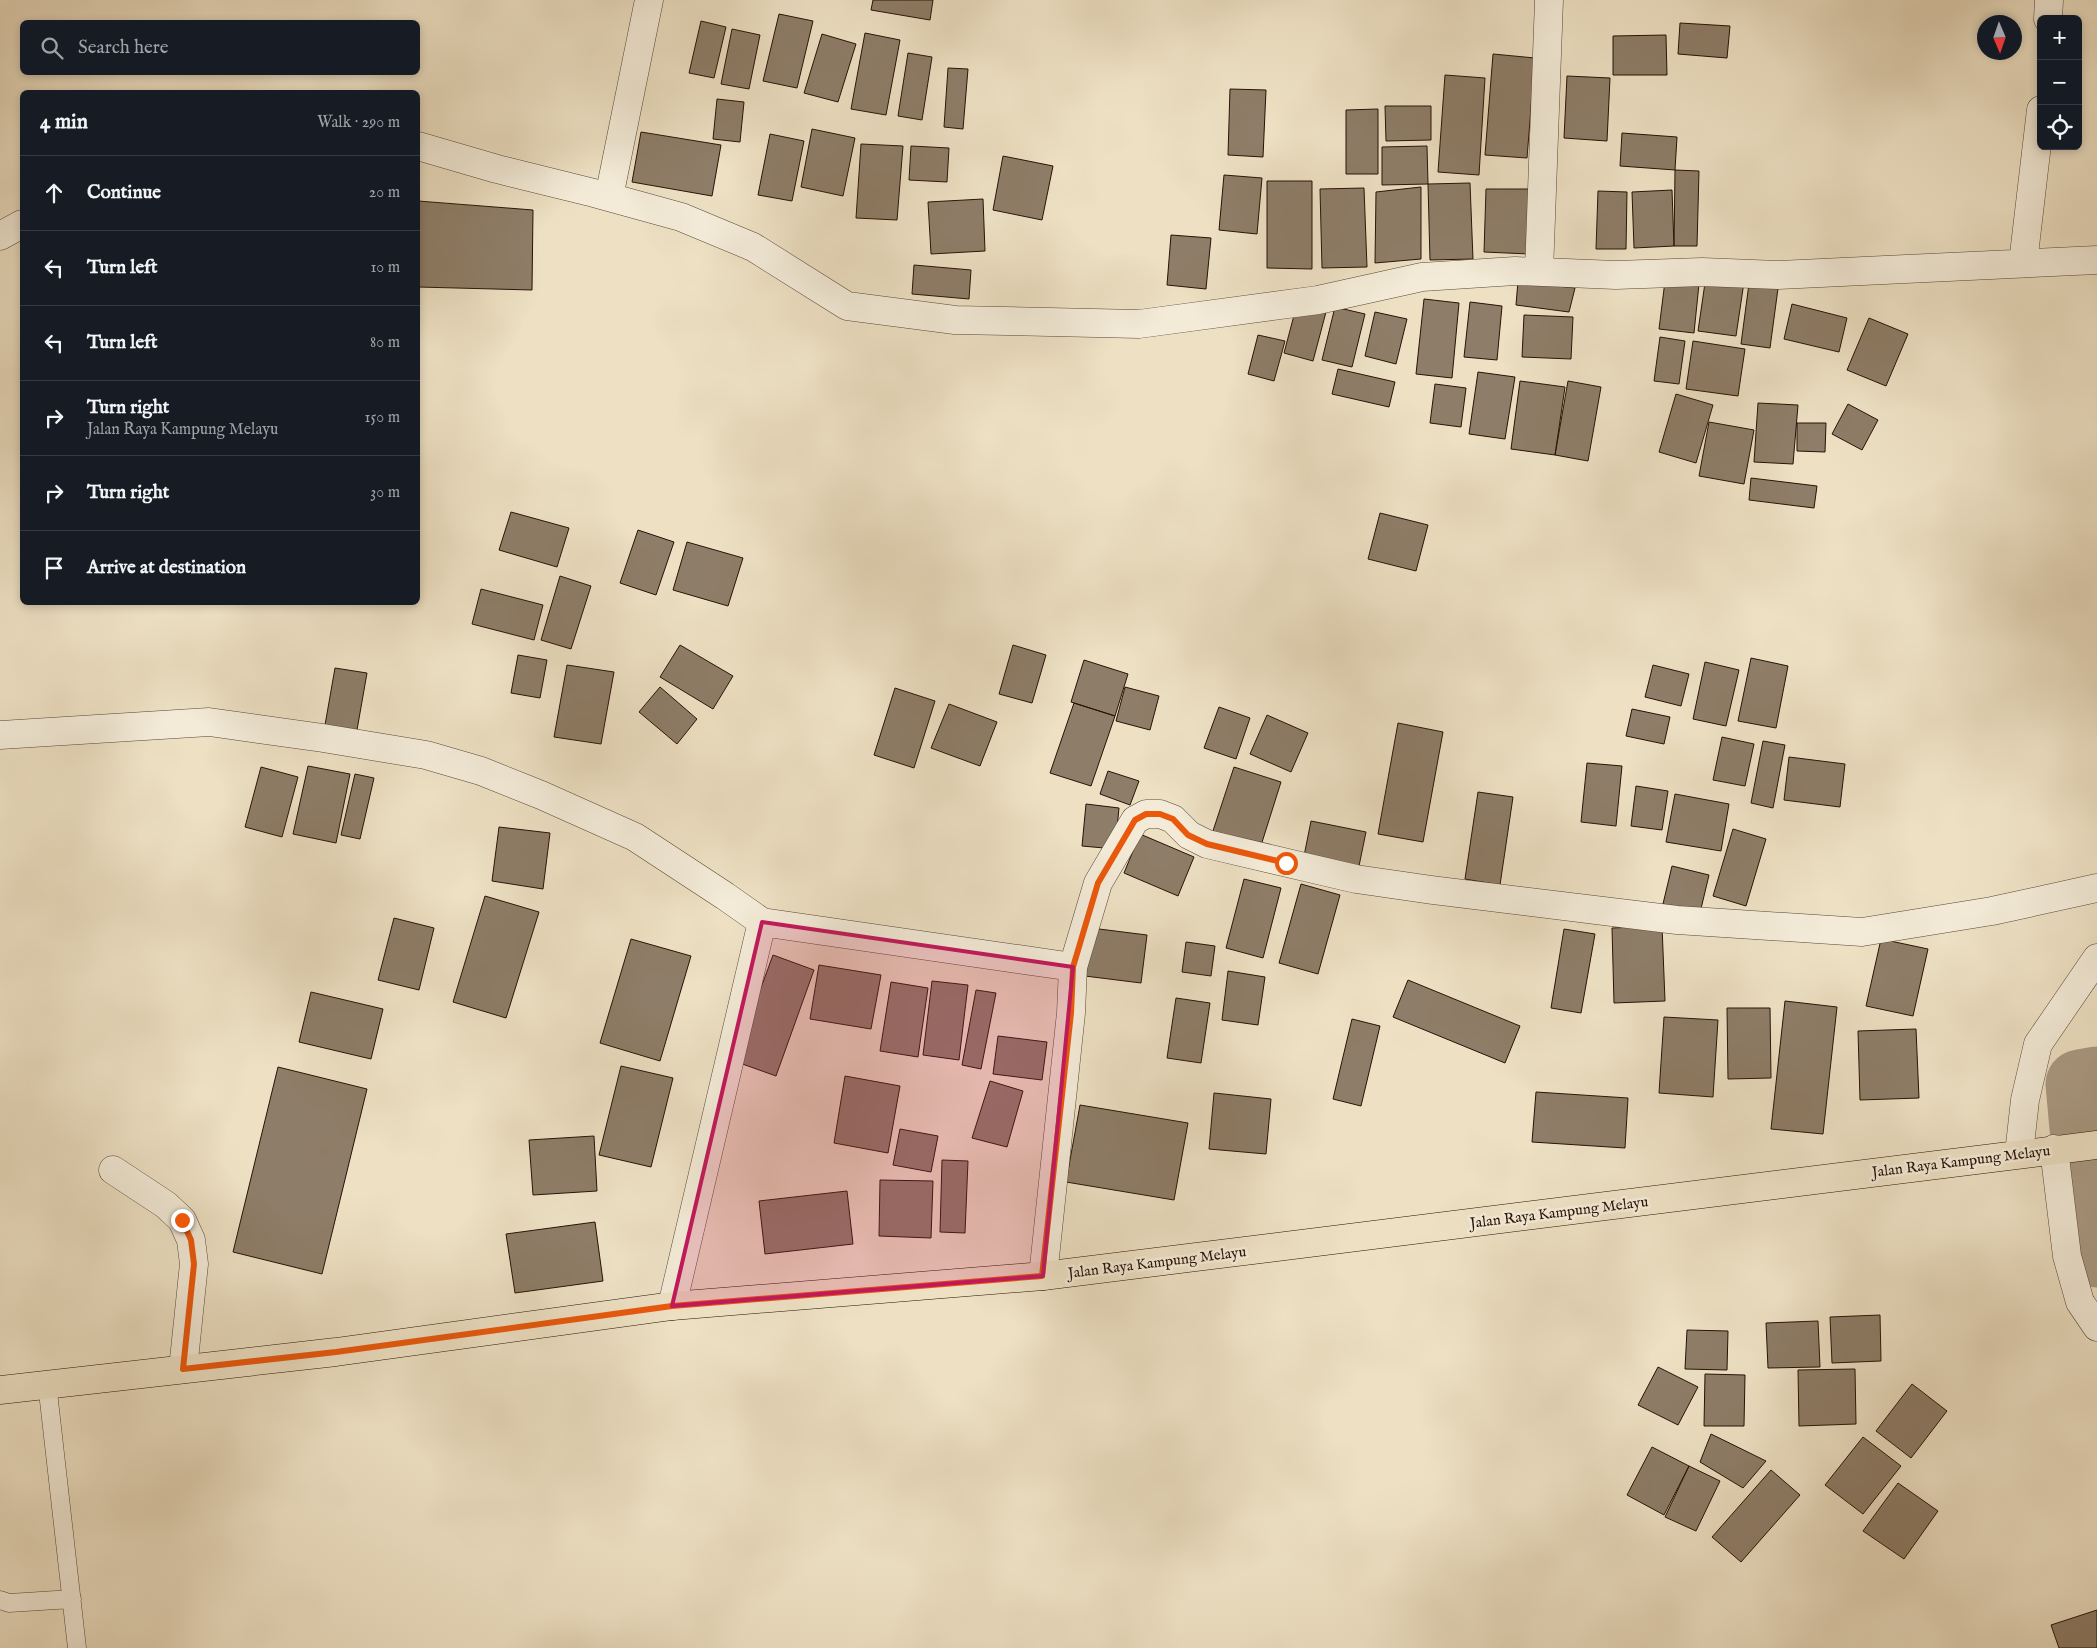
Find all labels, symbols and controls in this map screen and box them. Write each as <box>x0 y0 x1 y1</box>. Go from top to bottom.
north arrow <box>1977 15 2022 60</box>
map controls <box>2037 15 2082 150</box>
button: + <box>2037 15 2082 60</box>
search box <box>20 20 420 75</box>
icon: search <box>38 34 66 62</box>
text: Search here <box>78 36 169 60</box>
button: − <box>2037 60 2082 105</box>
button: locate <box>2037 105 2082 150</box>
text: 4 min <box>40 109 88 136</box>
text: Walk · 290 m <box>317 113 400 133</box>
icon: ahead <box>40 179 68 207</box>
text: Continue <box>87 181 161 205</box>
text: 20 m <box>369 183 400 203</box>
icon: left <box>40 254 68 282</box>
text: Turn left <box>87 256 158 280</box>
text: 10 m <box>370 258 400 278</box>
icon: left <box>40 329 68 357</box>
text: Turn left <box>87 331 158 355</box>
text: 80 m <box>370 333 400 353</box>
text: Turn right <box>87 396 169 420</box>
icon: right <box>40 404 68 432</box>
text: 150 m <box>365 408 400 428</box>
text: Jalan Raya Kampung Melayu <box>87 420 278 440</box>
icon: right <box>40 479 68 507</box>
text: Turn right <box>87 481 169 505</box>
text: 30 m <box>370 483 400 503</box>
icon: arrive <box>40 554 68 582</box>
text: Arrive at destination <box>87 556 246 580</box>
route start <box>1275 852 1298 875</box>
street label: Jalan Raya Kampung Melayu <box>1869 1141 2051 1182</box>
street label: Jalan Raya Kampung Melayu <box>1467 1192 1649 1233</box>
route end <box>171 1209 194 1232</box>
street label: Jalan Raya Kampung Melayu <box>1065 1242 1247 1283</box>

